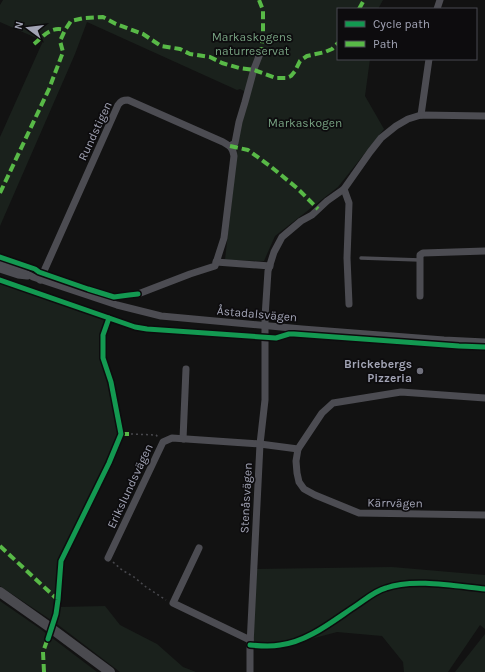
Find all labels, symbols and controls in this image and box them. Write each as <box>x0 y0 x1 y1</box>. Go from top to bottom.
north arrow <box>8 8 48 48</box>
legend <box>337 8 477 60</box>
text: Cycle path <box>373 17 430 31</box>
text: N <box>12 20 26 31</box>
park label: Markaskogens naturreservat <box>212 30 292 58</box>
text: Path <box>373 37 398 51</box>
street label: Rundstigen <box>75 99 115 163</box>
park label: Markaskogen <box>268 116 342 130</box>
street label: Åstadalsvägen <box>216 304 298 324</box>
place label: Brickebergs Pizzeria <box>344 357 412 385</box>
marker: Brickebergs Pizzeria <box>415 366 425 376</box>
street label: Erikslundsvägen <box>104 441 156 531</box>
street label: Stenåsvägen <box>237 462 255 534</box>
street label: Kärrvägen <box>367 496 423 510</box>

